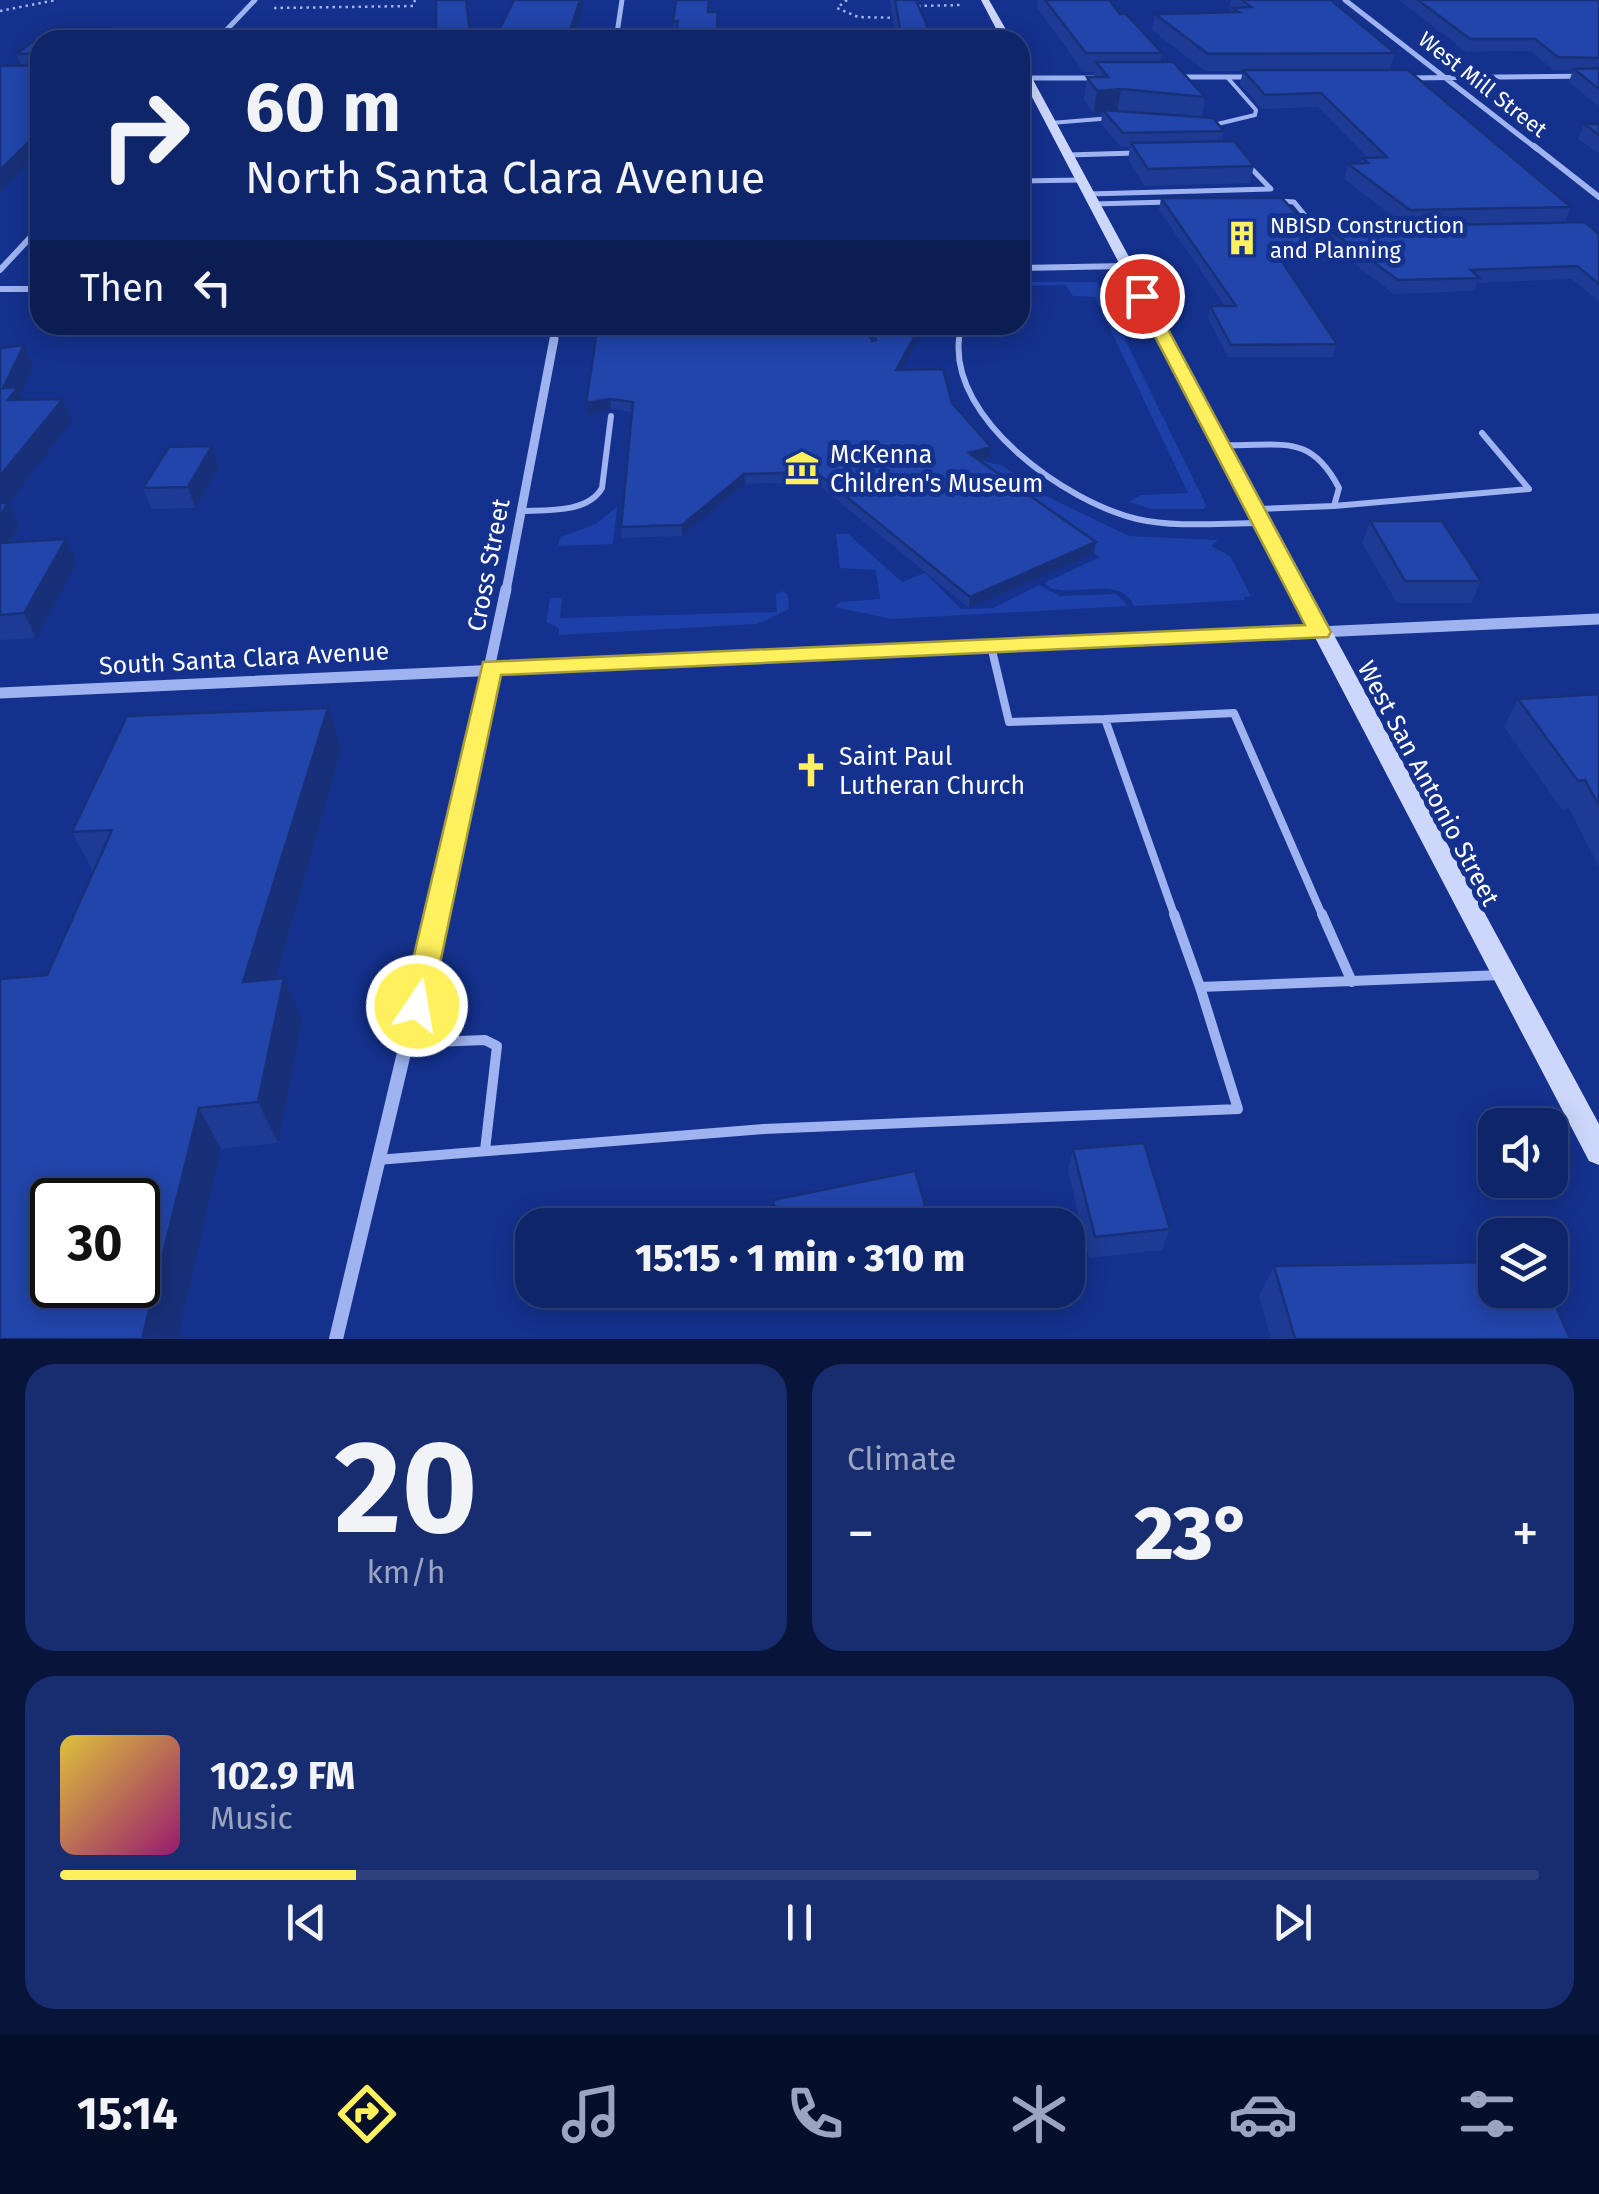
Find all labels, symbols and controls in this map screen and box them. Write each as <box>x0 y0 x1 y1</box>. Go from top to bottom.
street label: West Mill Street <box>1413 26 1552 143</box>
text: 60 m <box>245 66 401 150</box>
icon: right <box>80 70 210 200</box>
text: North Santa Clara Avenue <box>245 151 765 205</box>
place label: NBISD Construction and Planning <box>1270 212 1464 264</box>
building icon: NBISD Construction and Planning <box>1223 219 1261 257</box>
pin <box>1100 254 1185 339</box>
icon: left <box>185 260 240 315</box>
text: Then <box>80 265 165 311</box>
icon: arrive <box>1115 269 1170 324</box>
place label: McKenna Children's Museum <box>830 440 1043 499</box>
museum icon: McKenna Children's Museum <box>783 449 821 487</box>
street label: Cross Street <box>461 495 517 634</box>
street label: South Santa Clara Avenue <box>98 636 390 682</box>
street label: West San Antonio Street <box>1351 656 1506 912</box>
place label: Saint Paul Lutheran Church <box>839 742 1025 801</box>
church icon: Saint Paul Lutheran Church <box>792 751 830 789</box>
position arrow <box>365 954 469 1058</box>
map controls <box>1478 1108 1568 1308</box>
button: sound <box>1478 1108 1568 1198</box>
speed limit sign: 30 <box>30 1178 160 1308</box>
button: layers <box>1478 1218 1568 1308</box>
text: 15:15 · 1 min · 310 m <box>635 1235 965 1281</box>
text: 20 <box>334 1410 478 1566</box>
text: Climate <box>847 1440 956 1478</box>
text: 23° <box>1134 1489 1252 1579</box>
text: − <box>847 1501 875 1567</box>
text: + <box>1512 1501 1539 1567</box>
text: km/h <box>366 1553 446 1591</box>
text: 102.9 FM <box>210 1753 355 1799</box>
text: Music <box>210 1799 293 1837</box>
icon: previous <box>279 1895 334 1950</box>
icon: pause <box>772 1895 827 1950</box>
icon: next <box>1265 1895 1320 1950</box>
icon: directions <box>332 2079 402 2149</box>
icon: music <box>556 2079 626 2149</box>
icon: phone <box>780 2079 850 2149</box>
icon: climate <box>1004 2079 1074 2149</box>
icon: car <box>1228 2079 1298 2149</box>
icon: filters <box>1452 2079 1522 2149</box>
text: 15:14 <box>77 2087 178 2141</box>

